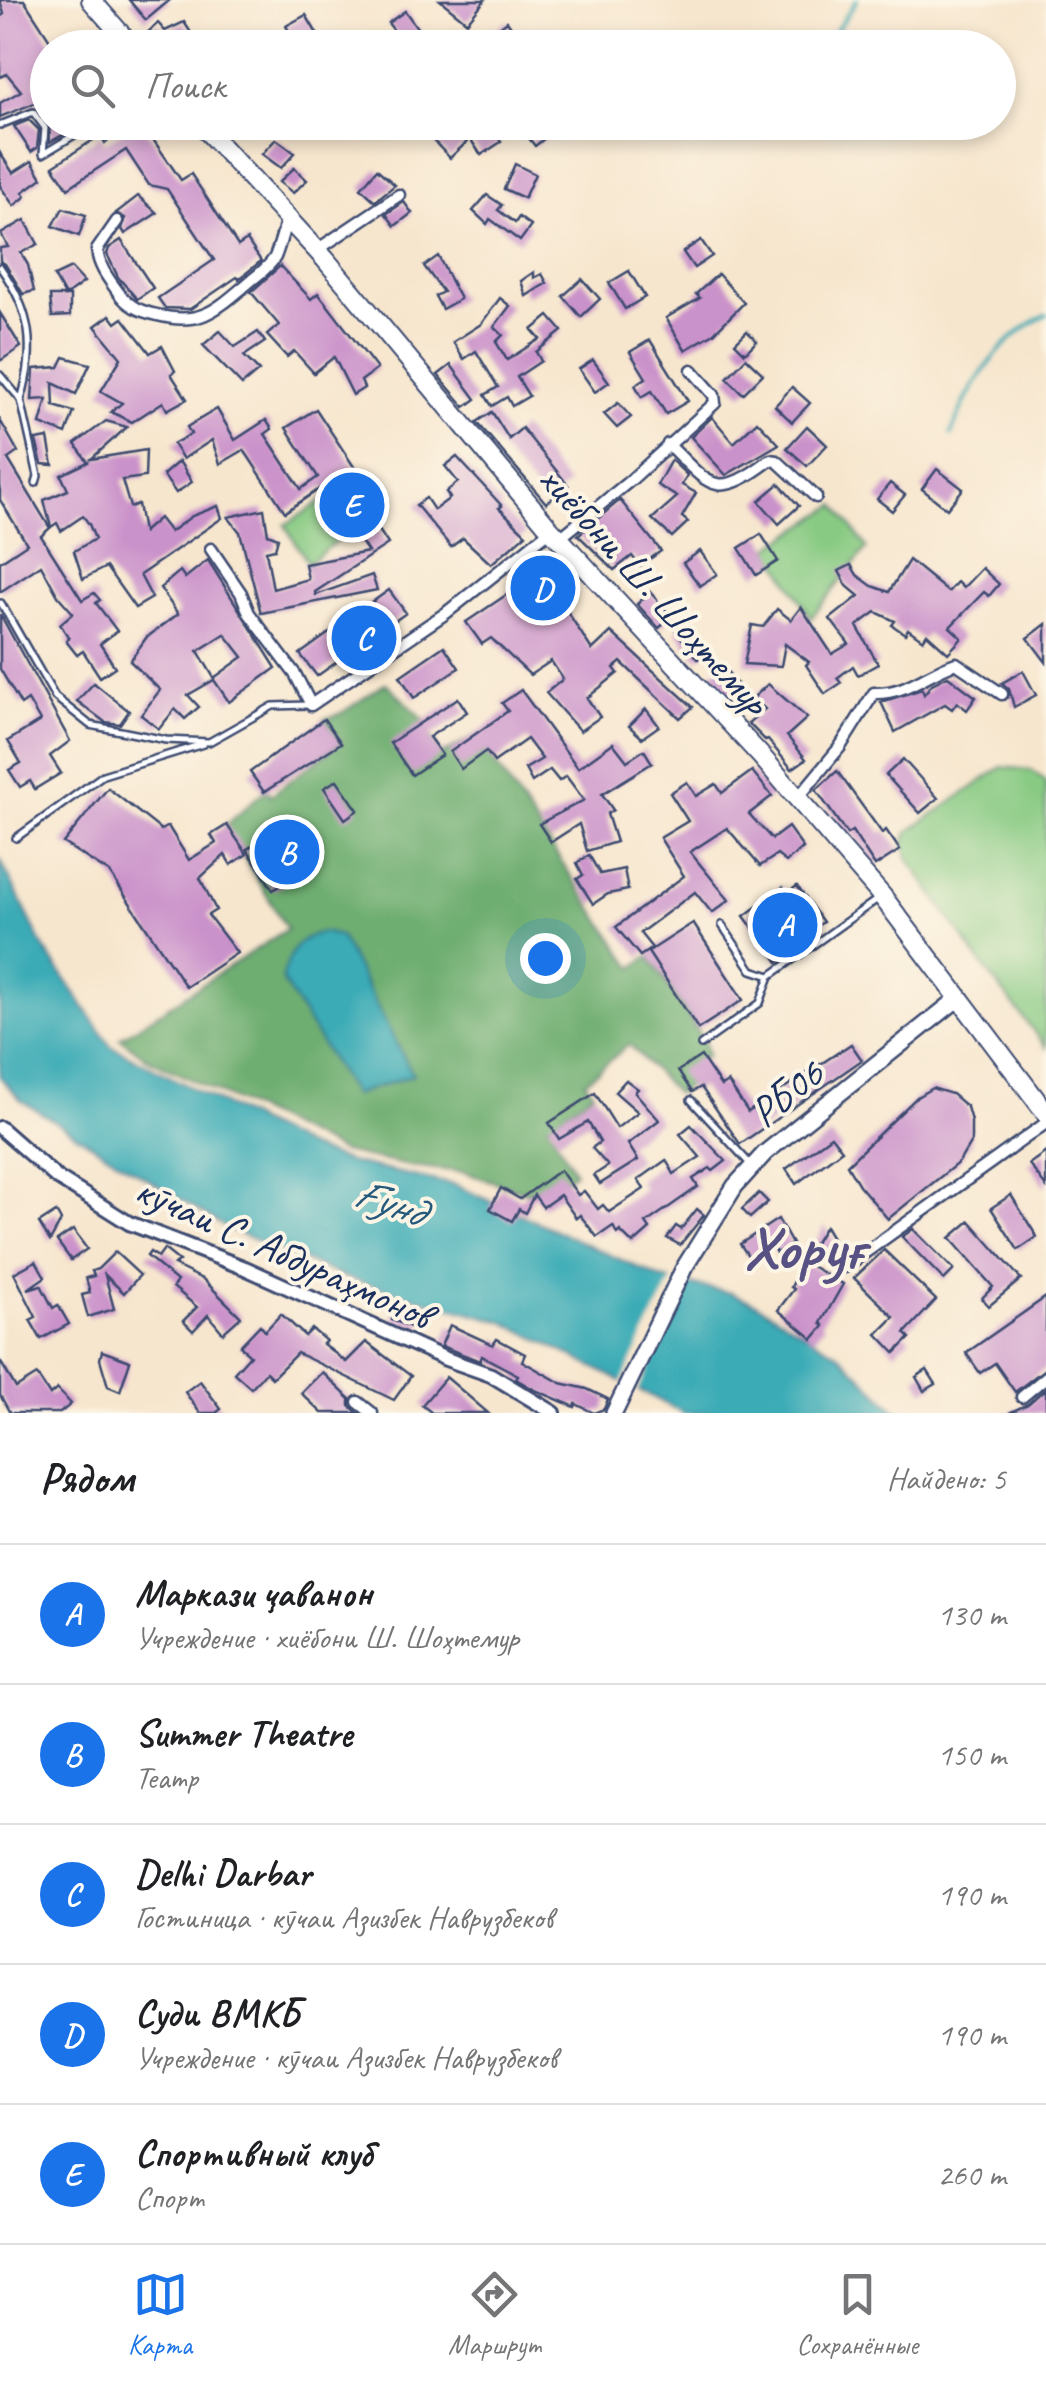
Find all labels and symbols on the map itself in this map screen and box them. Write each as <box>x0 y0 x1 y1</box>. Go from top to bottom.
street label: хиёбони Ш. Шоҳтемур <box>527 453 783 729</box>
pin: E <box>320 468 384 542</box>
pin: D <box>510 550 576 626</box>
pin: C <box>332 600 396 676</box>
pin: B <box>254 814 320 890</box>
pin: A <box>752 888 818 962</box>
your location <box>520 933 571 984</box>
street label: РБ06 <box>739 1047 835 1139</box>
street label: кӯчаи С. Абдураҳмонов <box>127 1163 447 1345</box>
water label: Ғунд <box>346 1163 439 1243</box>
district label: Хоруғ <box>744 1208 872 1287</box>

